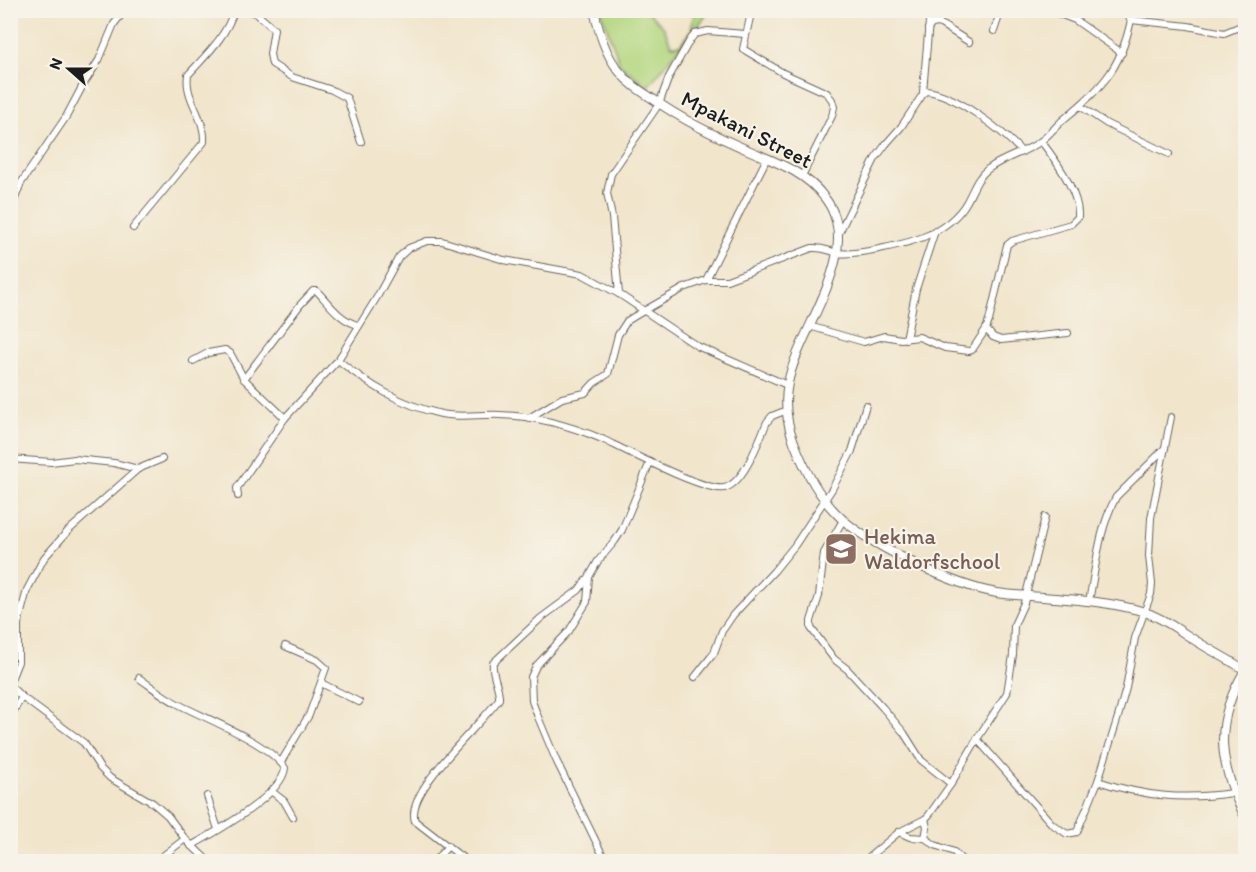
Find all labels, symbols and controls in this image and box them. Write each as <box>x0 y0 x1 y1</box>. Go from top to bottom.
north arrow <box>39 39 99 99</box>
text: N <box>45 55 66 72</box>
street label: Mpakani Street <box>677 85 817 174</box>
place label: Hekima Waldorfschool <box>864 523 1000 575</box>
school or university icon: Hekima Waldorfschool <box>823 531 859 567</box>

